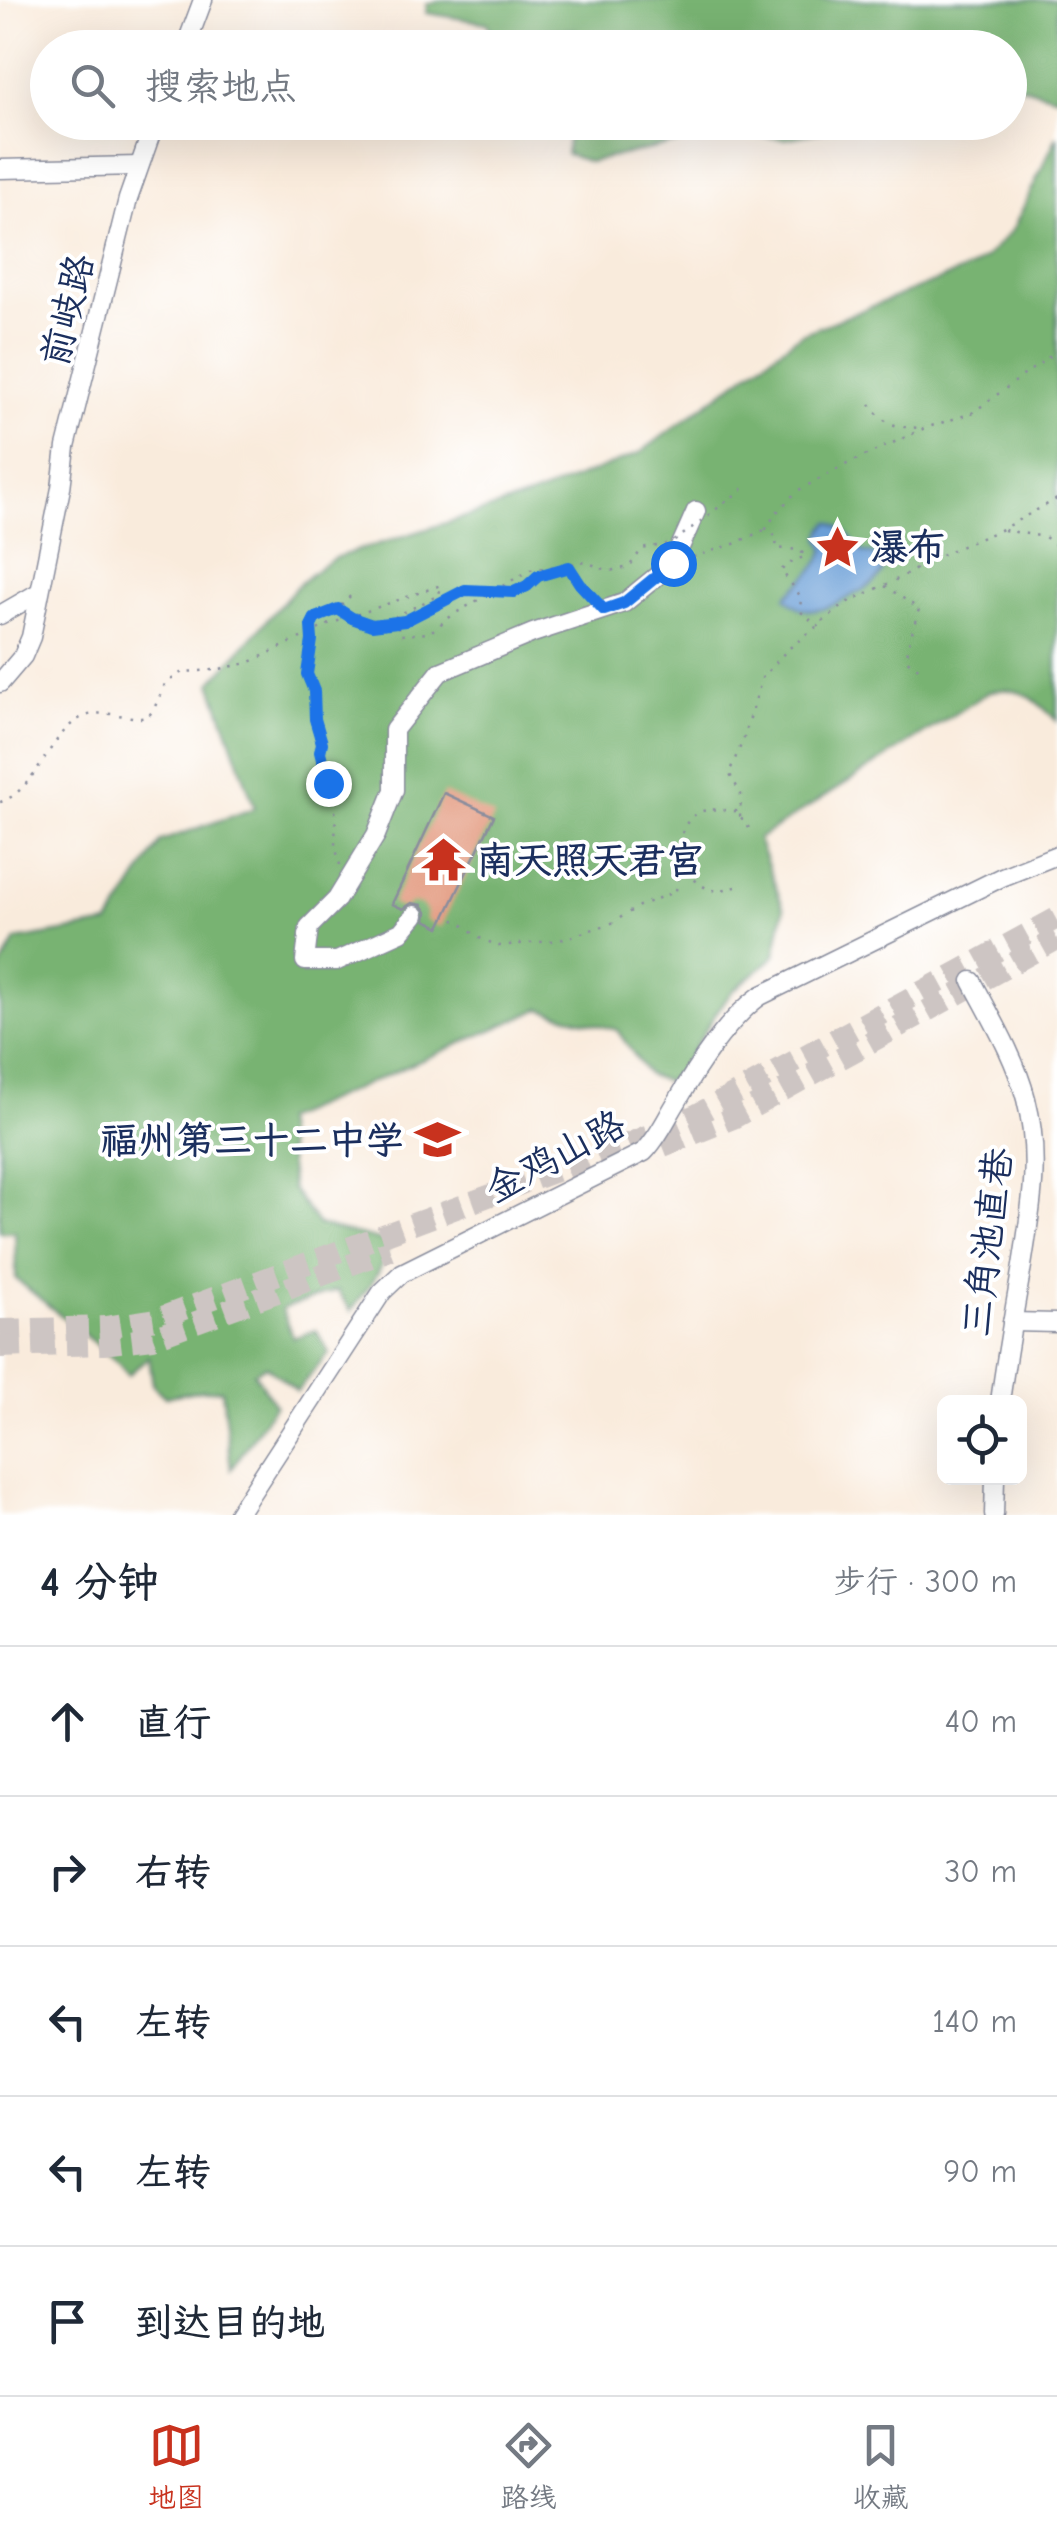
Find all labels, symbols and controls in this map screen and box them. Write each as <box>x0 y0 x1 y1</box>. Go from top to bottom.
search box <box>30 30 1027 140</box>
icon: search <box>65 58 120 113</box>
text: 搜索地点 <box>145 65 297 109</box>
street label: 前岐路 <box>33 250 103 371</box>
place icon: 瀑布 <box>813 523 861 571</box>
place label: 瀑布 <box>870 526 946 570</box>
route start <box>651 541 697 587</box>
route end <box>306 761 352 807</box>
temple icon: 南天照天君宫 <box>419 836 467 884</box>
place label: 南天照天君宫 <box>476 839 704 883</box>
street label: 金鸡山路 <box>478 1102 633 1212</box>
school or university icon: 福州第三十二中学 <box>413 1116 461 1164</box>
place label: 福州第三十二中学 <box>100 1119 404 1163</box>
street label: 三角池直巷 <box>955 1145 1021 1339</box>
map controls <box>937 1395 1027 1485</box>
button: locate <box>937 1395 1027 1485</box>
text: 4 分钟 <box>40 1558 159 1607</box>
text: 步行 · 300 m <box>834 1563 1017 1600</box>
icon: ahead <box>40 1694 95 1749</box>
text: 直行 <box>135 1701 211 1745</box>
text: 40 m <box>945 1703 1017 1740</box>
icon: right <box>40 1844 95 1899</box>
text: 右转 <box>135 1851 211 1895</box>
text: 30 m <box>944 1853 1017 1890</box>
icon: left <box>40 1994 95 2049</box>
text: 左转 <box>135 2001 211 2045</box>
text: 140 m <box>932 2003 1017 2040</box>
icon: left <box>40 2144 95 2199</box>
text: 左转 <box>135 2151 211 2195</box>
text: 90 m <box>943 2153 1017 2190</box>
icon: arrive <box>40 2294 95 2349</box>
text: 到达目的地 <box>135 2301 325 2345</box>
tab: 地图 <box>148 2418 204 2515</box>
tab: 路线 <box>500 2418 557 2515</box>
tab: 收藏 <box>853 2418 909 2515</box>

